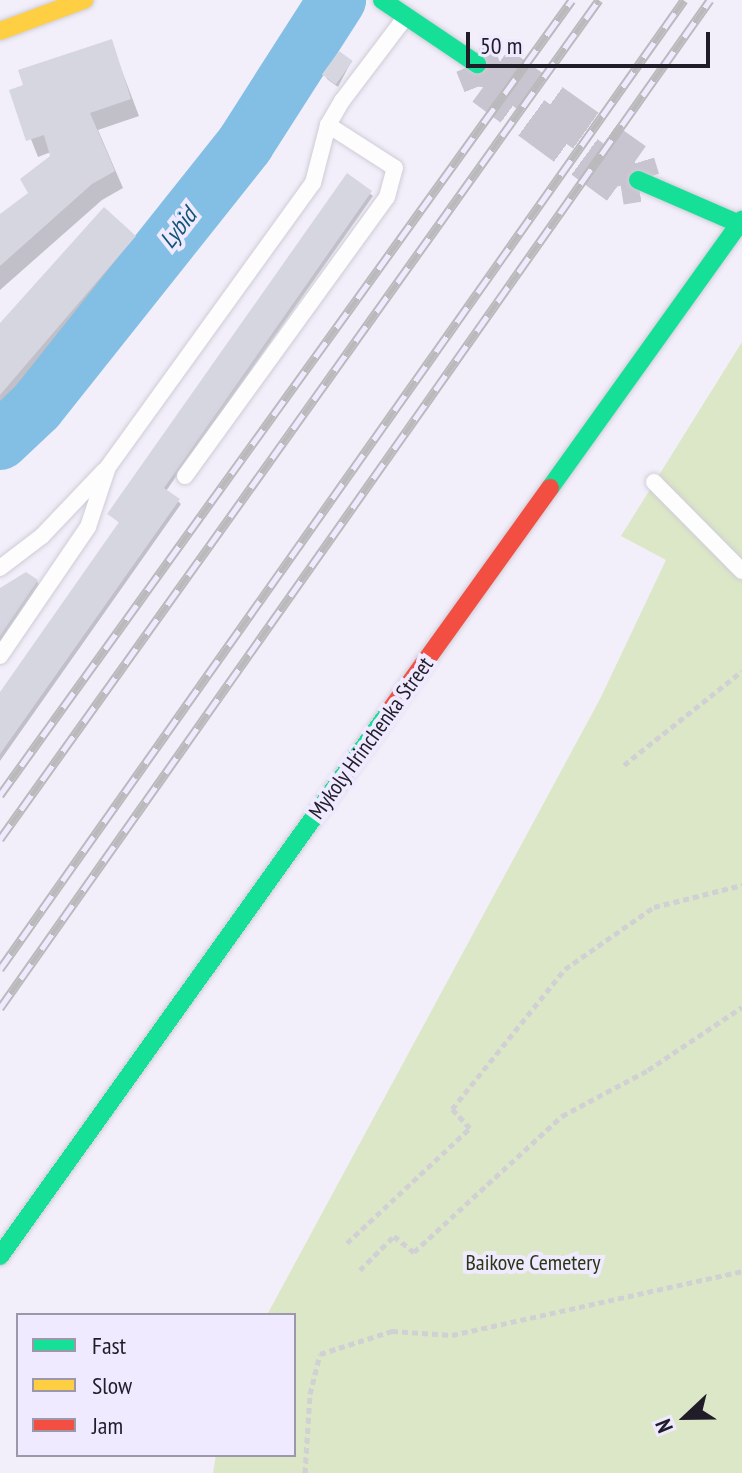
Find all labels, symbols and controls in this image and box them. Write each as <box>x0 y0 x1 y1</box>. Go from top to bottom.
scale bar <box>470 16 714 66</box>
text: 50 m <box>480 30 522 61</box>
water label: Lybid <box>153 202 203 254</box>
street label: Mykoly Hrinchenka Street <box>303 652 439 824</box>
park label: Baikove Cemetery <box>465 1250 601 1276</box>
legend <box>16 1313 296 1457</box>
text: Fast <box>92 1330 126 1361</box>
text: Slow <box>92 1370 132 1401</box>
north arrow <box>646 1377 726 1457</box>
text: Jam <box>92 1410 123 1441</box>
text: N <box>649 1415 679 1437</box>

